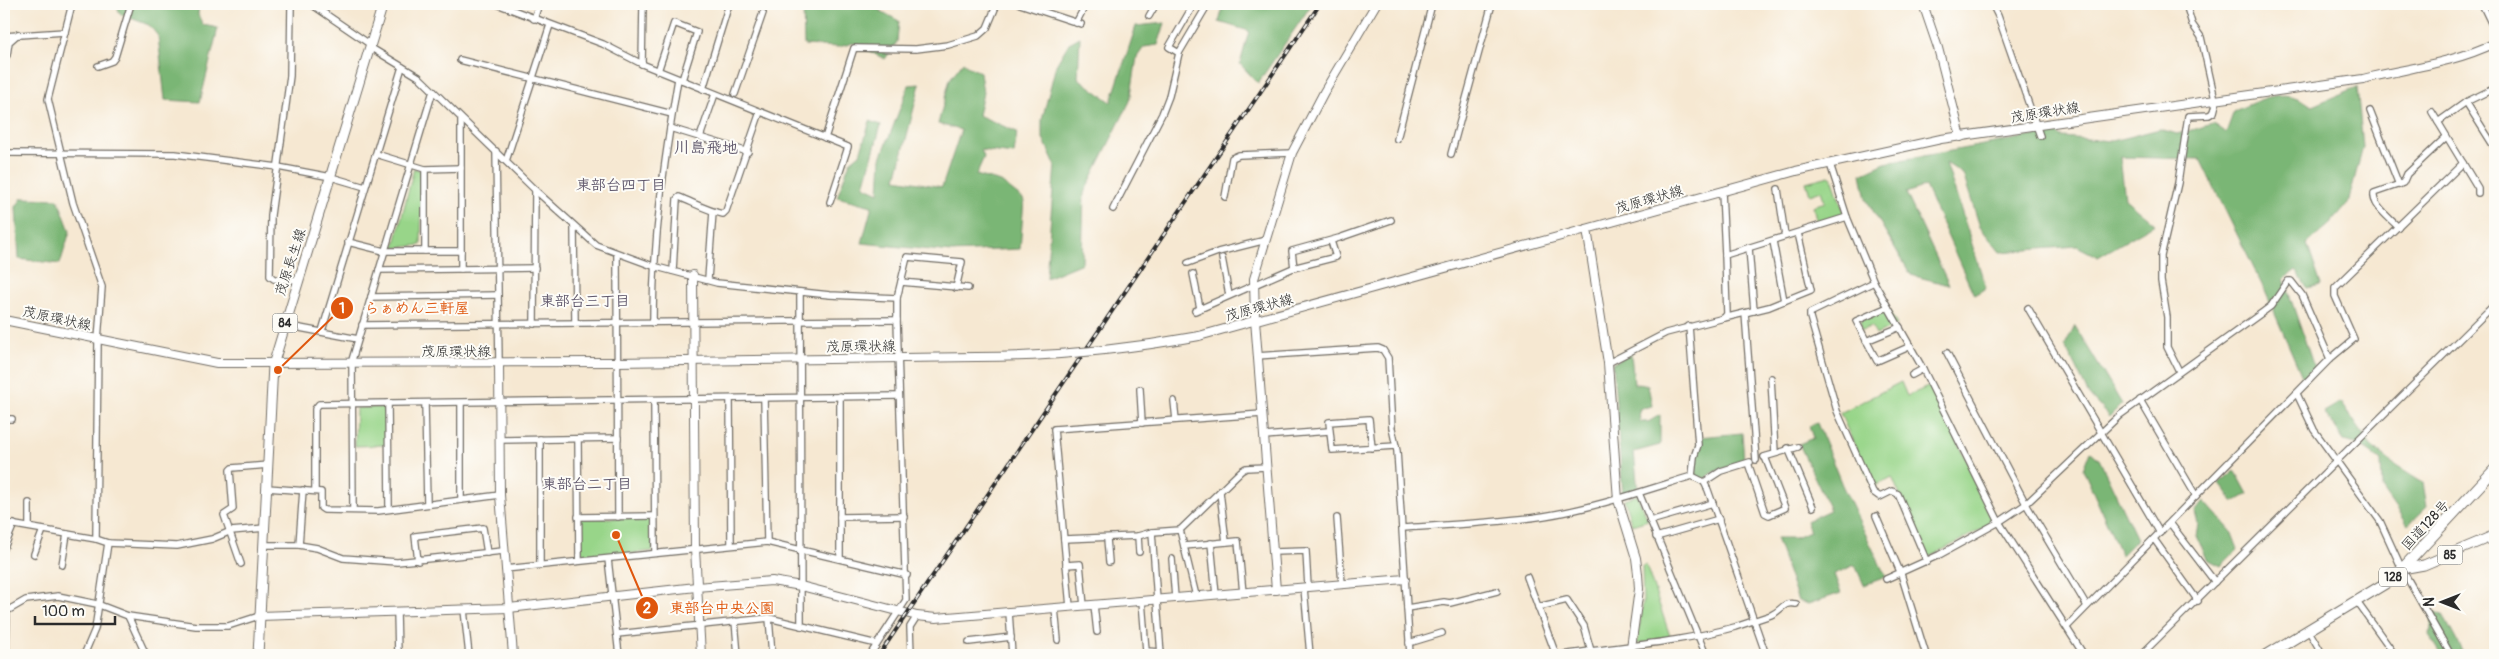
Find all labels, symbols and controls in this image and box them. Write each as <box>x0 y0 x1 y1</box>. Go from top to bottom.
street label: 茂原環状線 <box>2009 99 2081 126</box>
district label: 川島飛地 <box>674 138 738 158</box>
district label: 東部台四丁目 <box>576 176 666 195</box>
street label: 茂原環状線 <box>1613 182 1685 217</box>
street label: 茂原長生線 <box>272 226 309 298</box>
street label: 茂原環状線 <box>1223 290 1295 325</box>
district label: 東部台三丁目 <box>540 292 630 311</box>
callout: らぁめん三軒屋 <box>329 293 479 323</box>
text: 1 <box>339 299 345 318</box>
text: らぁめん三軒屋 <box>364 299 470 318</box>
street label: 茂原環状線 <box>21 303 93 334</box>
road number: 84 <box>272 314 298 332</box>
street label: 茂原環状線 <box>826 337 896 356</box>
street label: 茂原環状線 <box>421 343 491 360</box>
district label: 東部台二丁目 <box>542 475 632 494</box>
street label: 国道128号 <box>2398 497 2453 554</box>
road number: 85 <box>2438 546 2462 564</box>
road number: 128 <box>2379 568 2407 586</box>
north arrow <box>2416 576 2466 626</box>
callout: 東部台中央公園 <box>634 593 784 623</box>
scale bar <box>35 594 115 626</box>
text: N <box>2421 597 2438 607</box>
text: 2 <box>643 599 651 618</box>
text: 東部台中央公園 <box>669 599 775 618</box>
text: 100 m <box>42 602 85 621</box>

